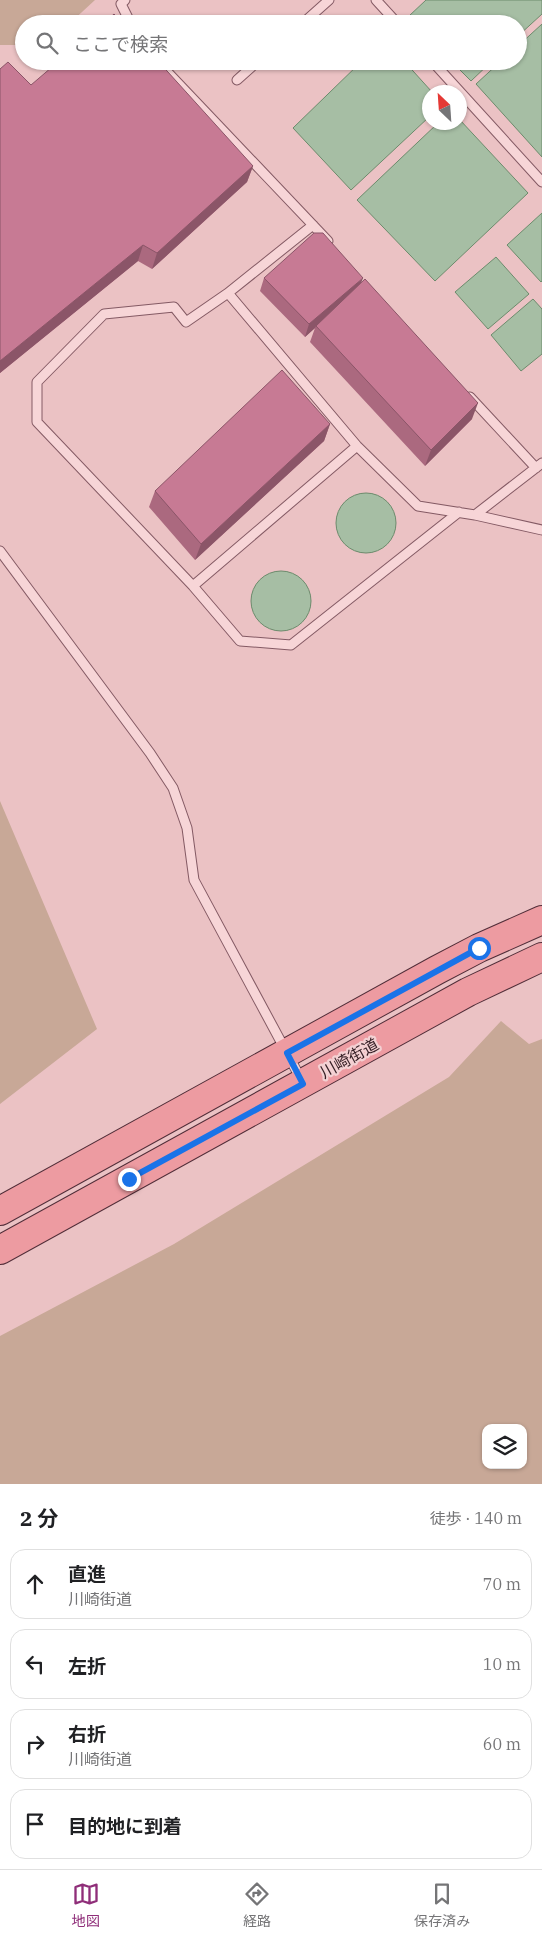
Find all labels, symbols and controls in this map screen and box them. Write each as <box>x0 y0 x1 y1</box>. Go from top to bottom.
search box <box>15 15 527 70</box>
icon: search <box>33 29 61 57</box>
text: ここで検索 <box>73 32 168 56</box>
north arrow <box>422 85 467 130</box>
route start <box>468 937 491 960</box>
street label: 川崎街道 <box>316 1034 382 1082</box>
route end <box>118 1168 141 1191</box>
map controls <box>482 1424 527 1469</box>
button: layers <box>482 1424 527 1469</box>
text: 2 分 <box>20 1504 58 1532</box>
text: 徒歩 · 140 m <box>430 1508 522 1528</box>
text: 直進 <box>68 1562 106 1586</box>
icon: ahead <box>21 1570 49 1598</box>
text: 70 m <box>483 1574 521 1594</box>
text: 川崎街道 <box>68 1589 132 1609</box>
icon: left <box>21 1650 49 1678</box>
text: 左折 <box>68 1654 106 1678</box>
text: 10 m <box>483 1654 521 1674</box>
text: 右折 <box>68 1722 106 1746</box>
icon: right <box>21 1730 49 1758</box>
text: 60 m <box>483 1734 521 1754</box>
text: 川崎街道 <box>68 1749 132 1769</box>
icon: arrive <box>21 1810 49 1838</box>
text: 目的地に到着 <box>68 1814 182 1838</box>
tab: 地図 <box>72 1880 100 1930</box>
tab: 経路 <box>243 1880 271 1930</box>
tab: 保存済み <box>414 1880 470 1930</box>

